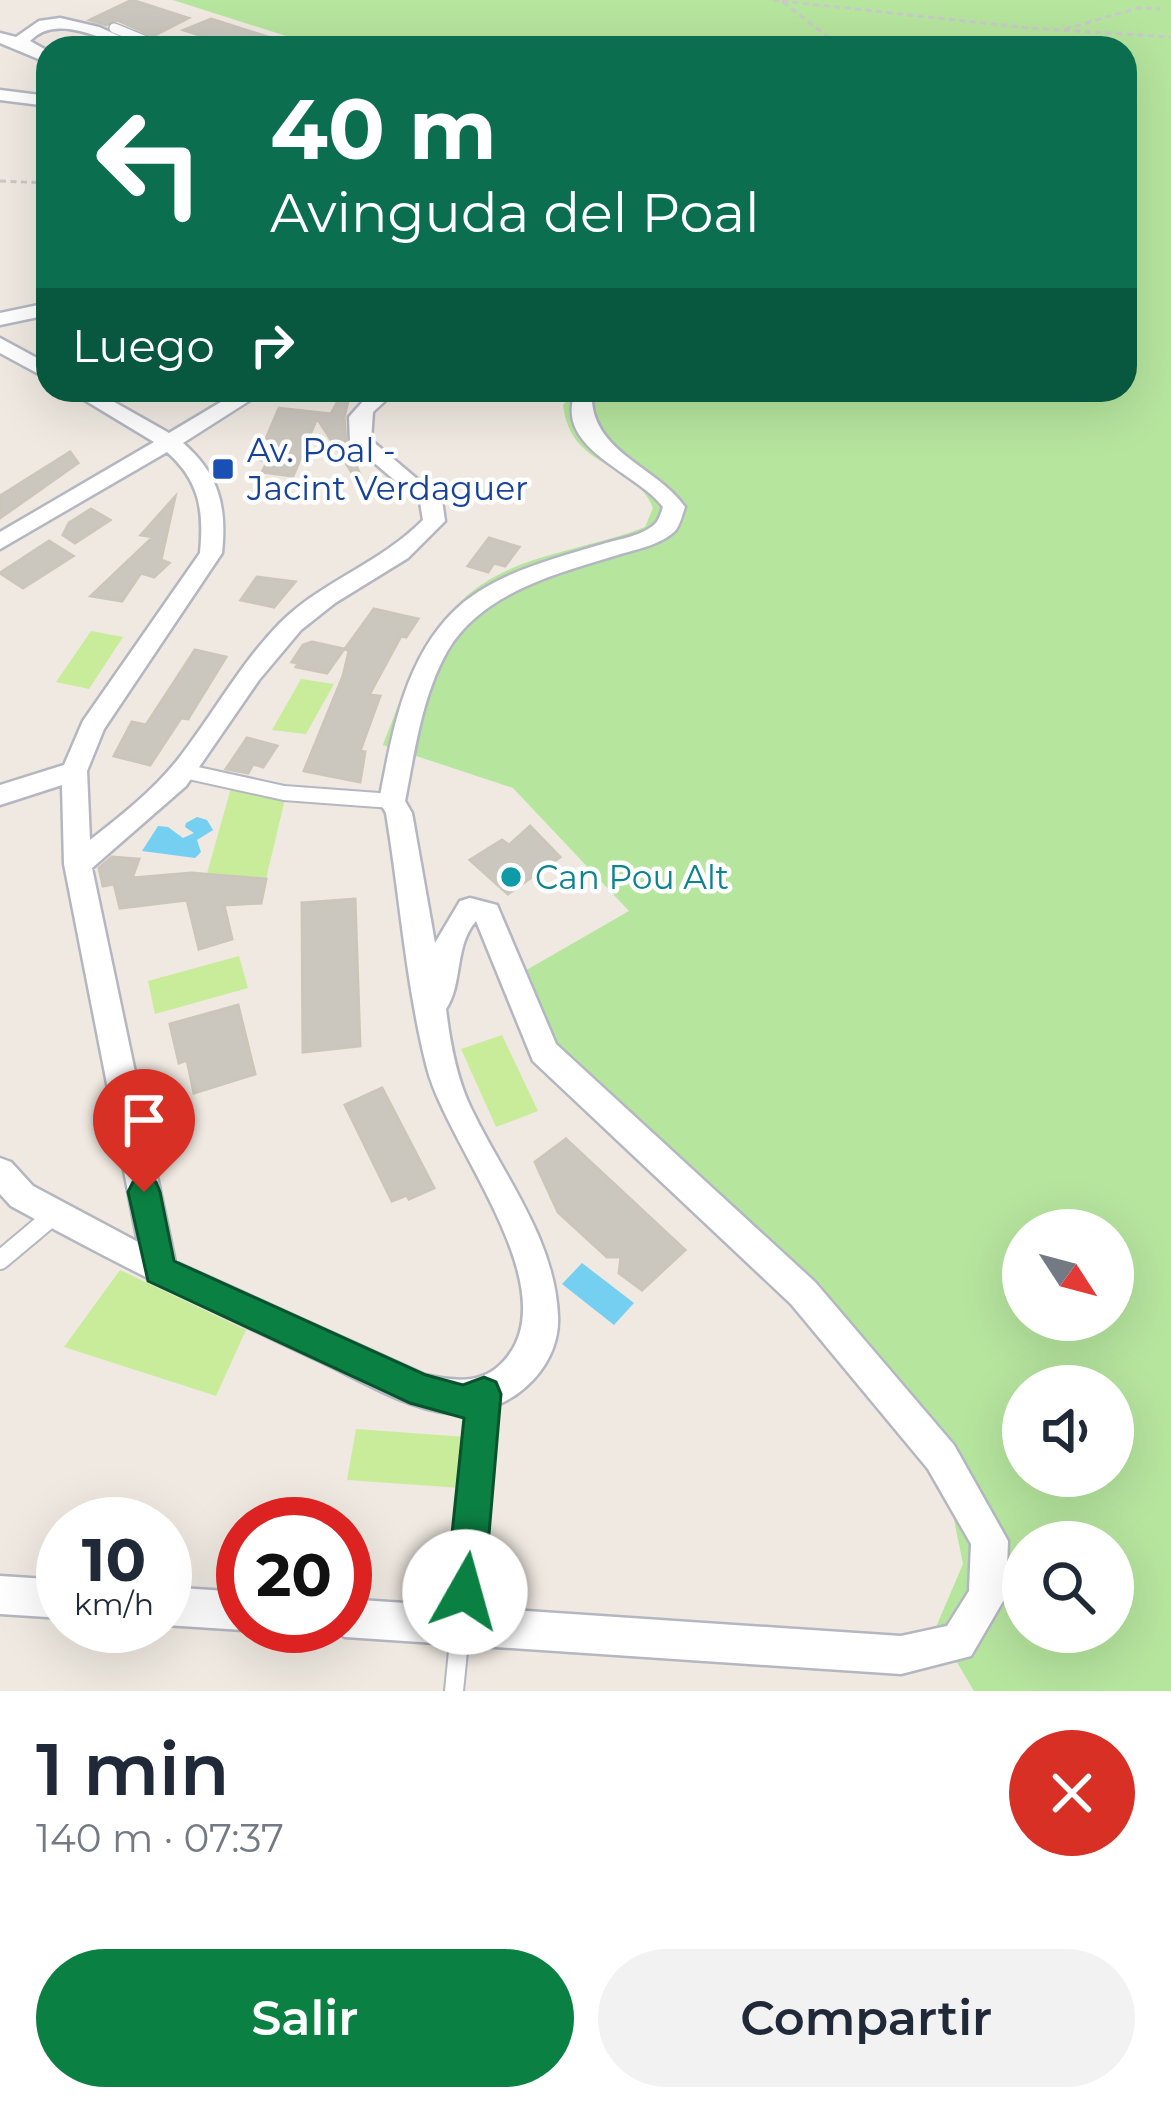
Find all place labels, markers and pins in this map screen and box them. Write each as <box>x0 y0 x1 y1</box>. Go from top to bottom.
place label: Av. Poal - Jacint Verdaguer <box>246 430 528 508</box>
marker: Av. Poal - Jacint Verdaguer <box>210 456 236 482</box>
place label: Can Pou Alt <box>535 857 729 897</box>
marker: Can Pou Alt <box>498 864 524 890</box>
pin <box>93 1069 195 1192</box>

